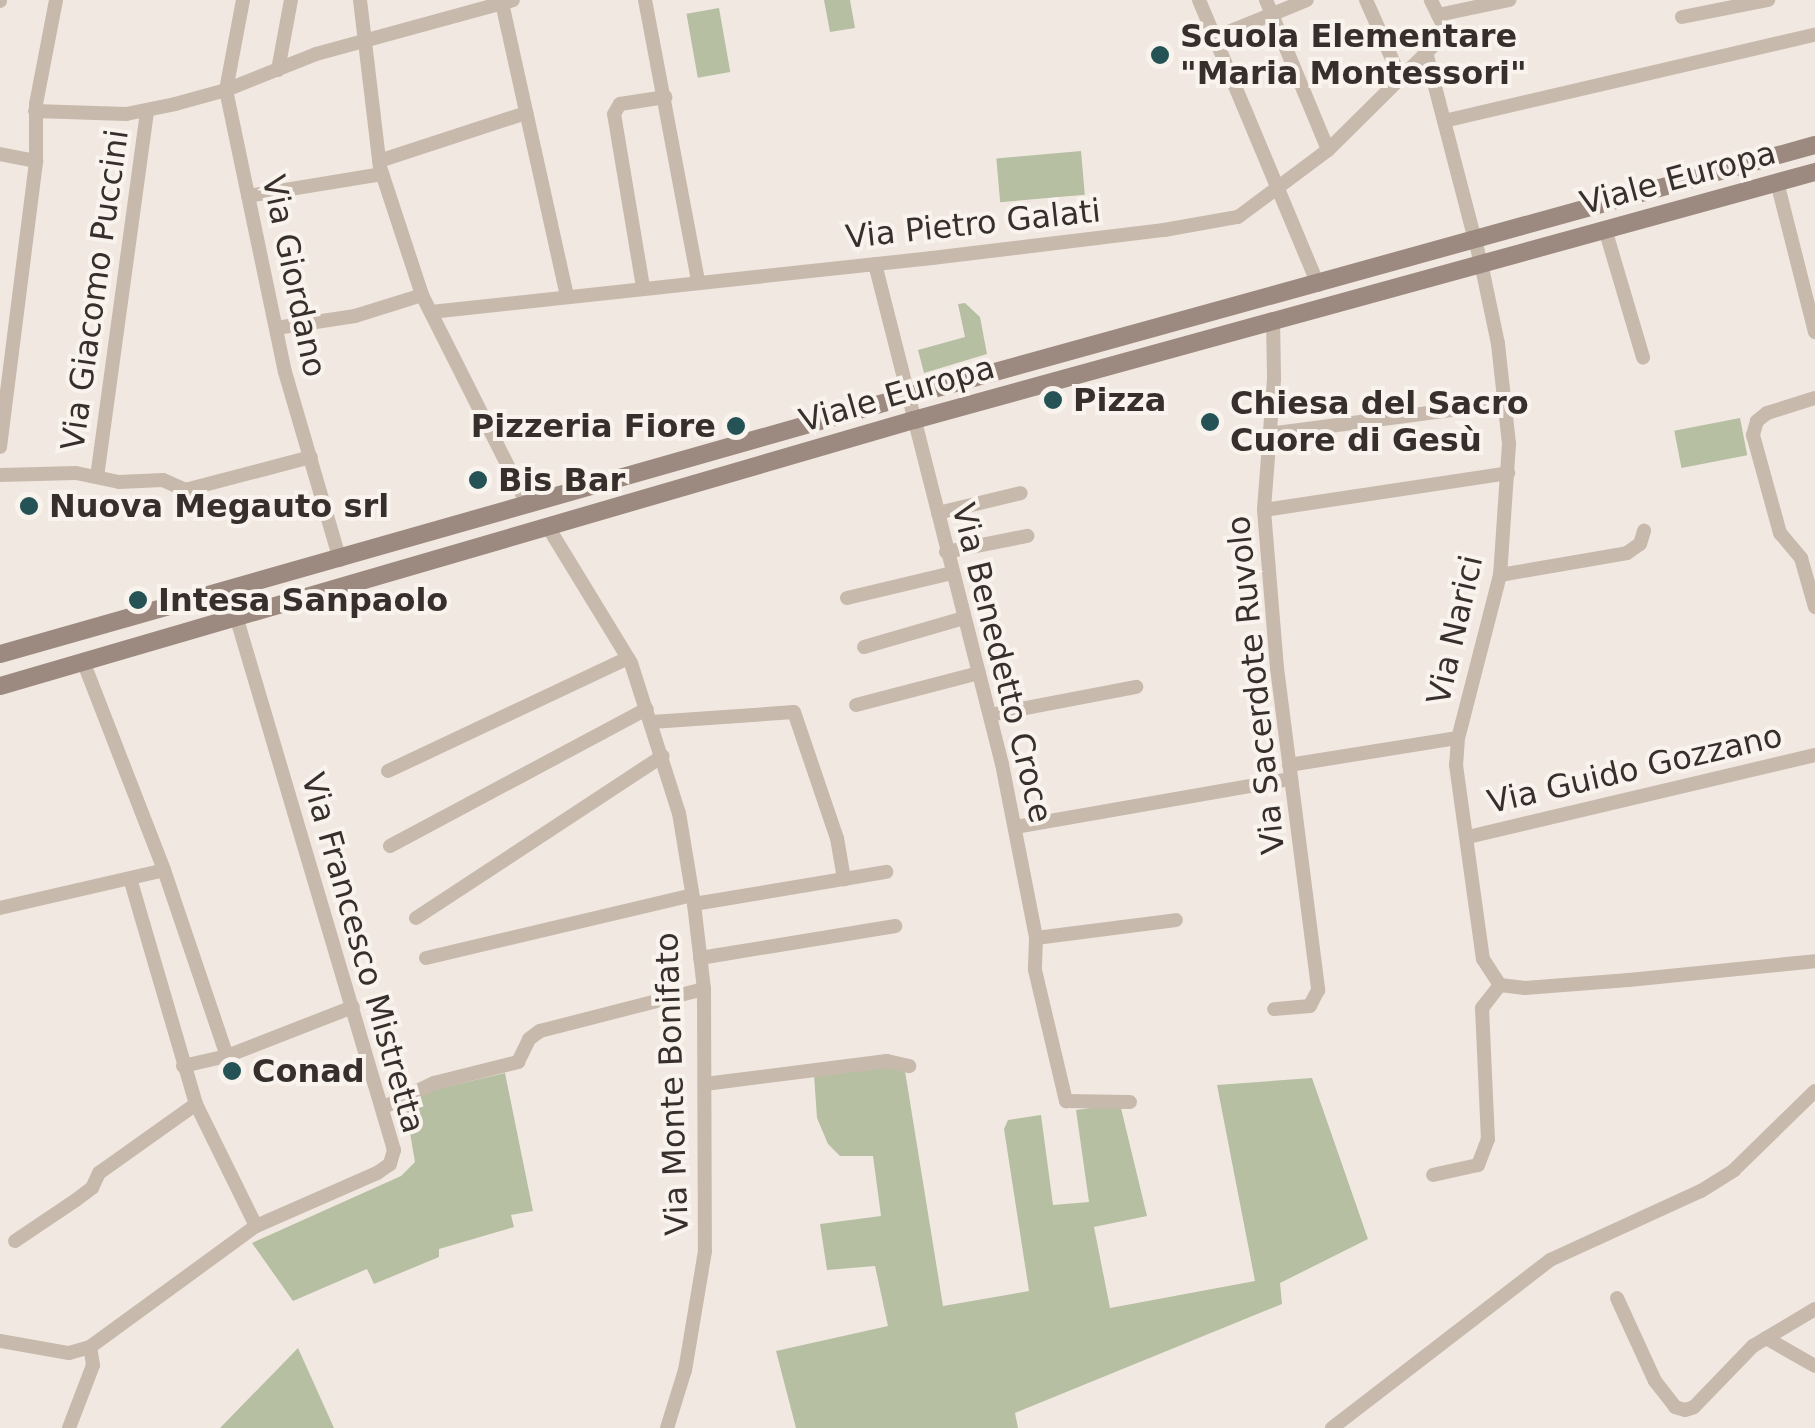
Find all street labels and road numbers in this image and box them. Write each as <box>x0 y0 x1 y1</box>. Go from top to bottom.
street label: Via Giacomo Puccini <box>53 127 137 453</box>
street label: Viale Europa <box>1576 133 1780 223</box>
street label: Via Giordano <box>254 172 334 380</box>
street label: Via Pietro Galati <box>844 192 1102 256</box>
street label: Viale Europa <box>795 348 999 440</box>
street label: Via Benedetto Croce <box>944 499 1060 827</box>
street label: Via Sacerdote Ruvolo <box>1219 514 1293 856</box>
street label: Via Narici <box>1419 552 1491 708</box>
street label: Via Guido Gozzano <box>1484 716 1786 822</box>
street label: Via Francesco Mistretta <box>293 769 433 1137</box>
street label: Via Monte Bonifato <box>648 932 696 1236</box>

